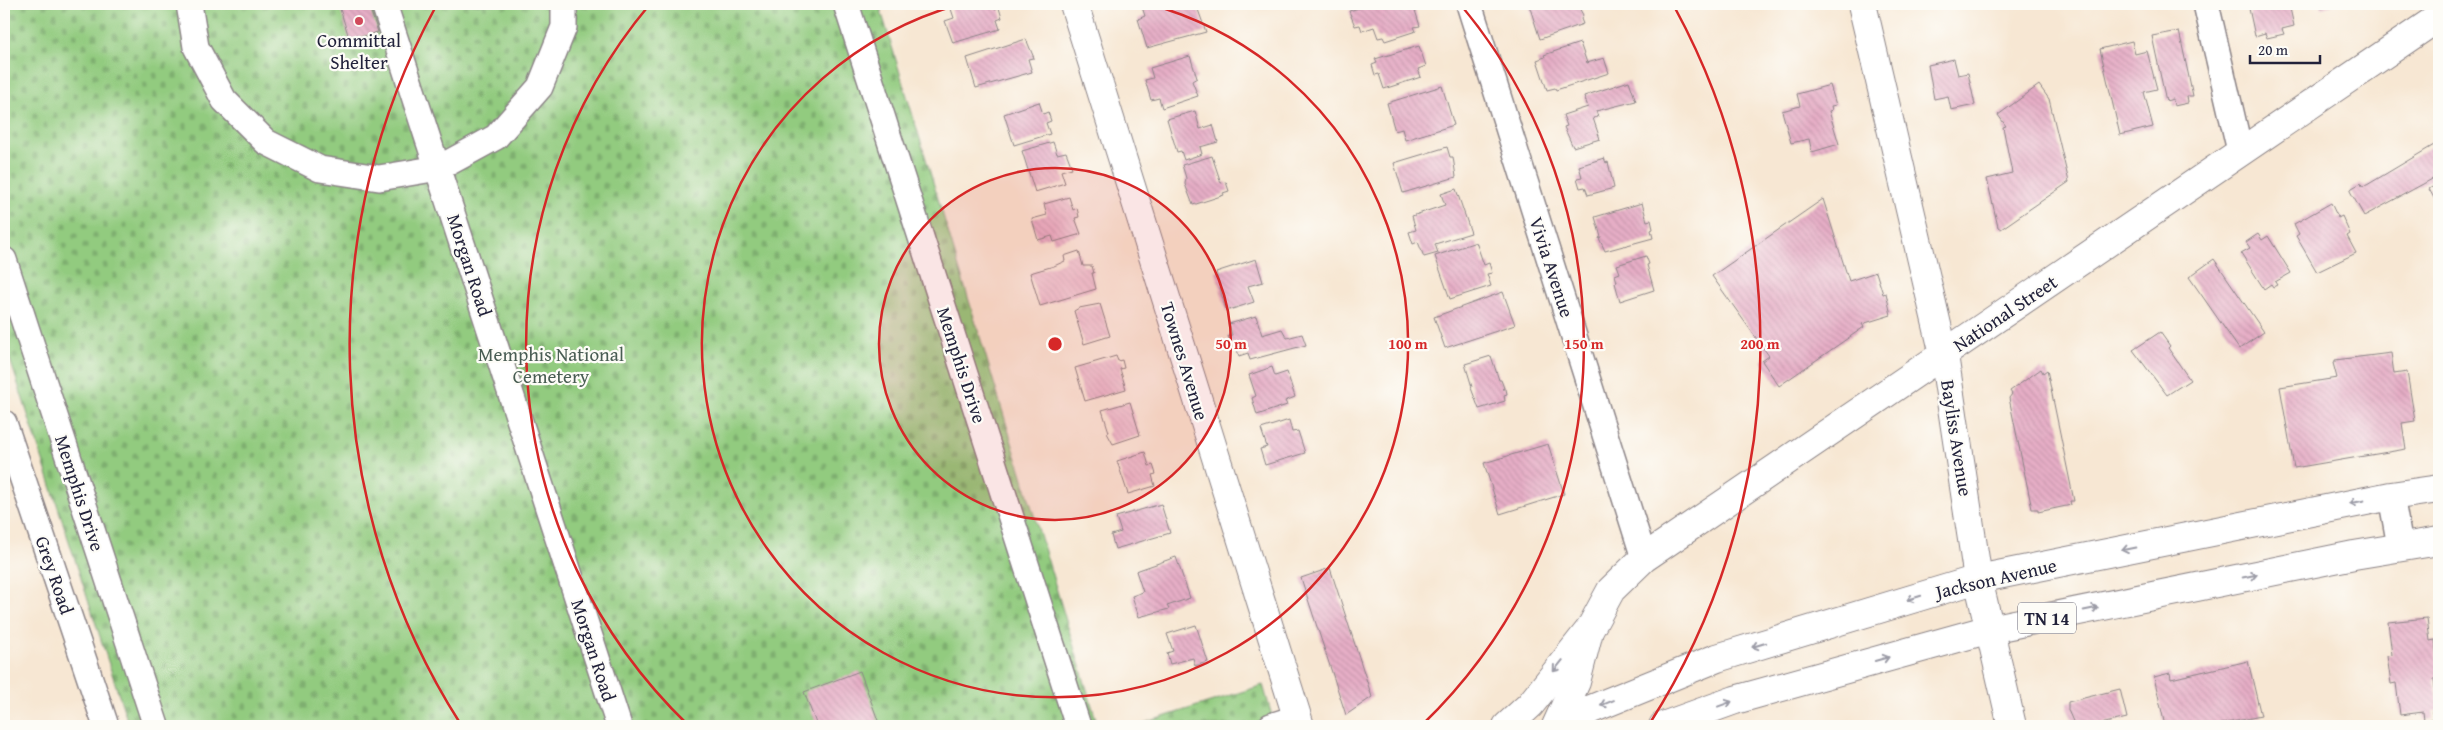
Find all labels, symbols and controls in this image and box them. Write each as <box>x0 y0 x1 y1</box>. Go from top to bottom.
marker: Committal Shelter <box>353 15 365 27</box>
place label: Committal Shelter <box>317 26 401 76</box>
scale bar <box>2250 32 2320 64</box>
text: 20 m <box>2258 39 2289 60</box>
street label: Morgan Road <box>440 210 500 321</box>
street label: Vivia Avenue <box>1523 213 1581 321</box>
street label: National Street <box>1947 268 2063 358</box>
street label: Townes Avenue <box>1154 298 1216 424</box>
street label: Memphis Drive <box>930 303 994 427</box>
text: 50 m <box>1215 333 1247 354</box>
text: 100 m <box>1388 333 1428 354</box>
text: 150 m <box>1564 333 1604 354</box>
text: 200 m <box>1740 333 1780 354</box>
centre of rings <box>1046 335 1064 353</box>
park label: Memphis National Cemetery <box>478 340 624 390</box>
street label: Bayliss Avenue <box>1934 378 1980 498</box>
street label: Memphis Drive <box>48 431 112 555</box>
one-way arrow <box>2349 498 2365 508</box>
street label: Grey Road <box>29 532 82 619</box>
one-way arrow <box>2121 544 2137 554</box>
street label: Jackson Avenue <box>1931 550 2059 606</box>
one-way arrow <box>2241 571 2257 581</box>
one-way arrow <box>1907 594 1923 604</box>
street label: Morgan Road <box>564 595 624 706</box>
road number: TN 14 <box>2018 602 2076 634</box>
one-way arrow <box>2082 604 2098 613</box>
one-way arrow <box>1751 641 1767 651</box>
one-way arrow <box>1873 654 1889 664</box>
one-way arrow <box>1553 660 1564 673</box>
one-way arrow <box>1600 698 1615 708</box>
one-way arrow <box>1717 699 1733 708</box>

